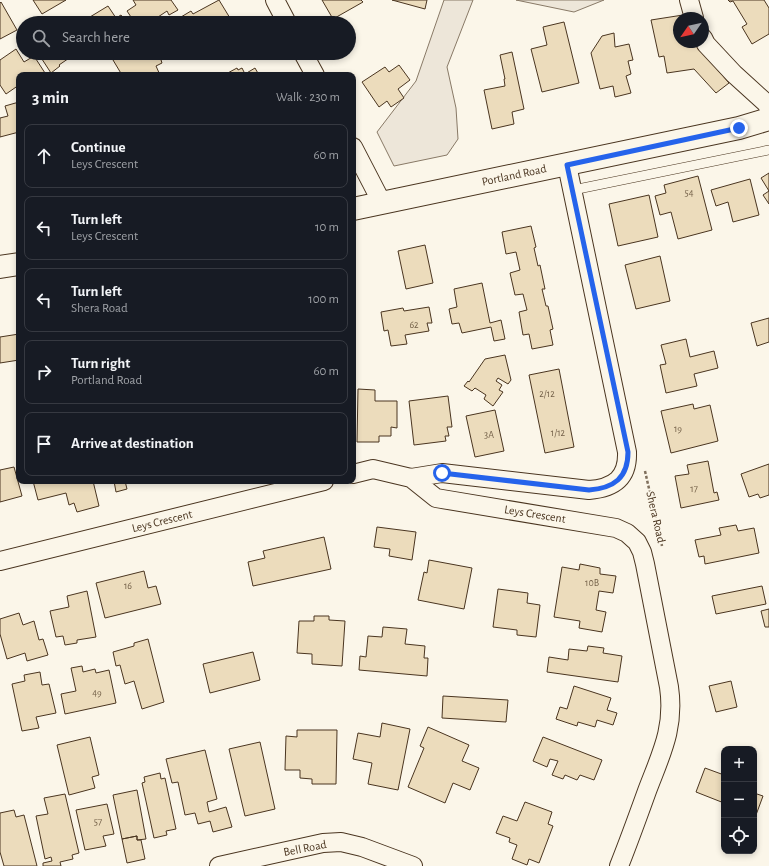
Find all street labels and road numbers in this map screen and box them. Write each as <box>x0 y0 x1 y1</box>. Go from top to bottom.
street label: Portland Road <box>481 162 547 188</box>
street label: Shera Road <box>644 490 668 544</box>
street label: Leys Crescent <box>503 503 567 526</box>
street label: Leys Crescent <box>131 508 194 535</box>
street label: Bell Road <box>282 838 328 858</box>

